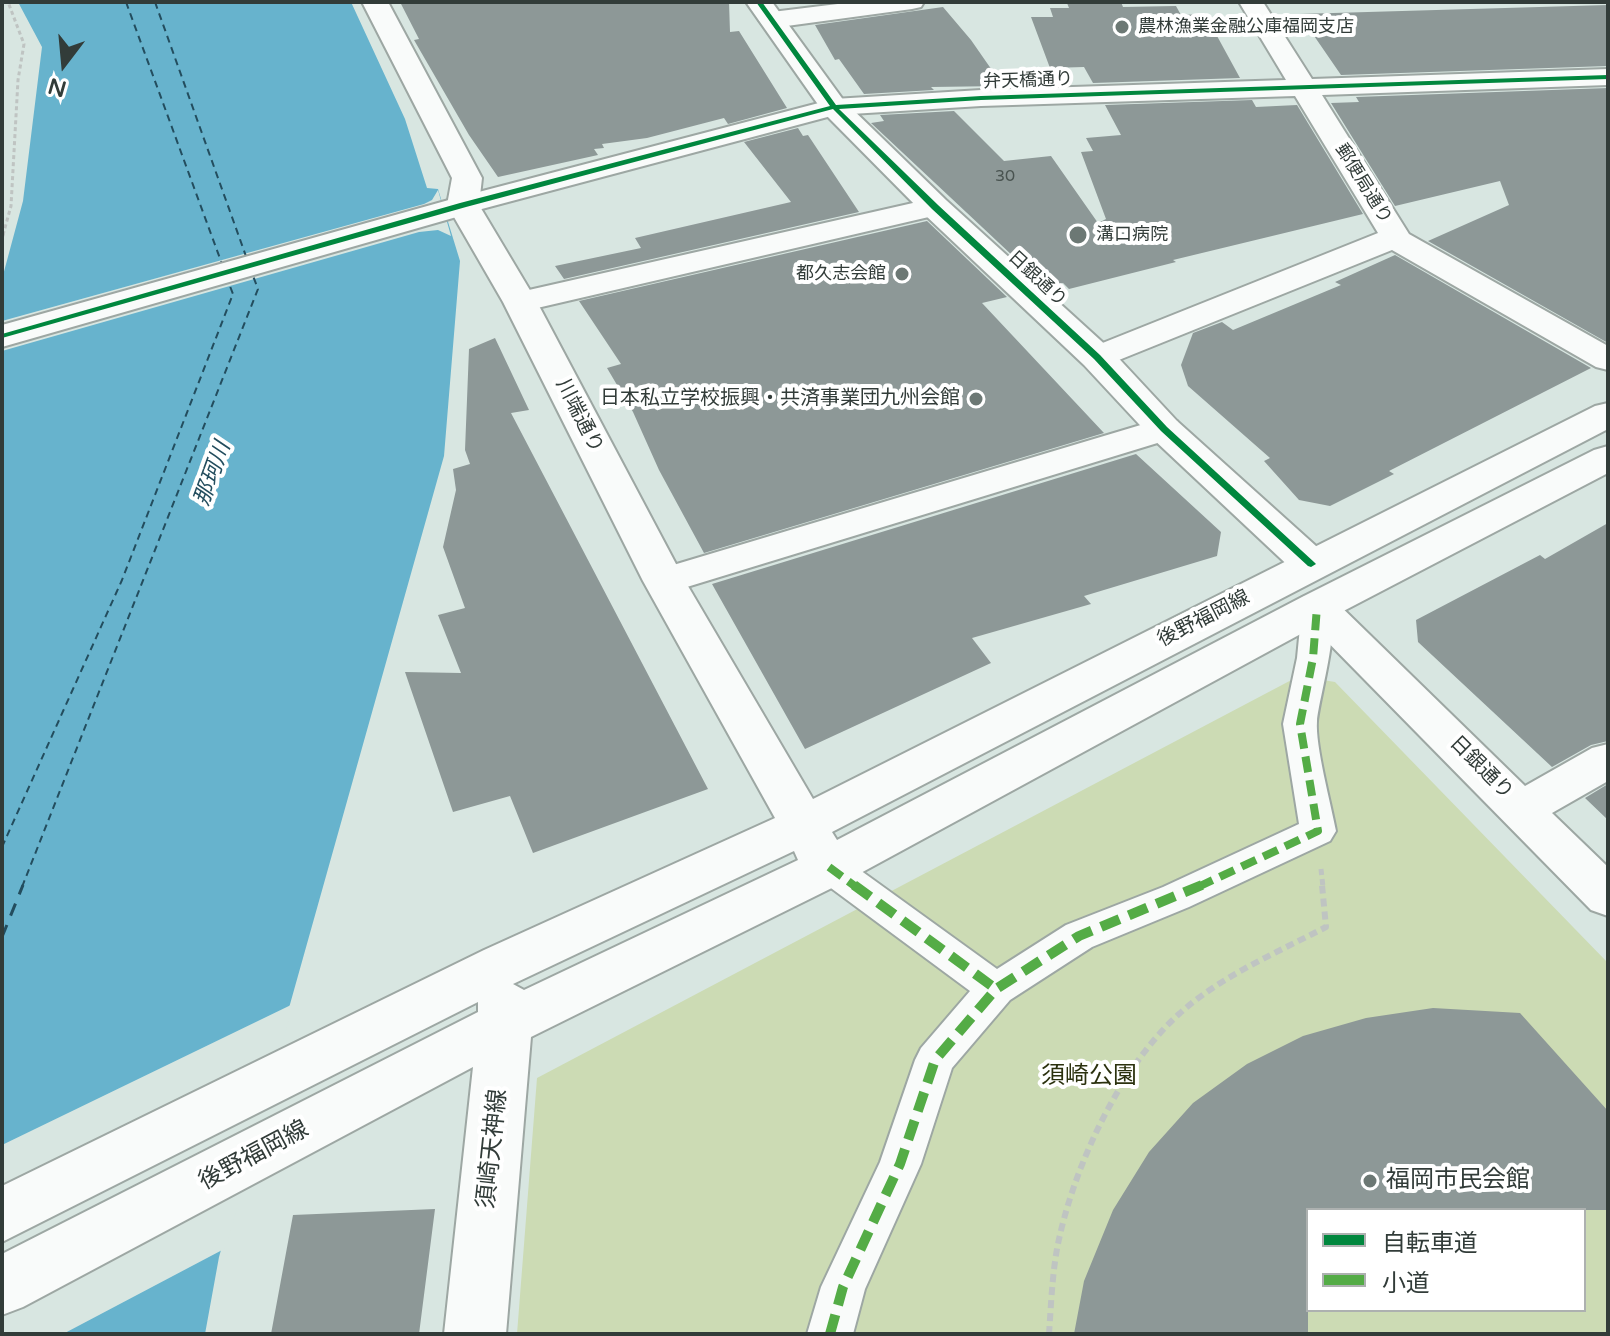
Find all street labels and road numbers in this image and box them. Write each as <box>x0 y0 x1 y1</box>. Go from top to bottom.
street label: 弁天橋通り <box>983 69 1073 93</box>
street label: 郵便局通り <box>1330 140 1396 228</box>
street label: 日銀通り <box>1003 247 1071 311</box>
street label: 川端通り <box>550 375 608 457</box>
street label: 後野福岡線 <box>1154 586 1254 652</box>
street label: 日銀通り <box>1444 731 1518 805</box>
street label: 須崎天神線 <box>472 1088 514 1210</box>
street label: 後野福岡線 <box>194 1115 314 1197</box>

